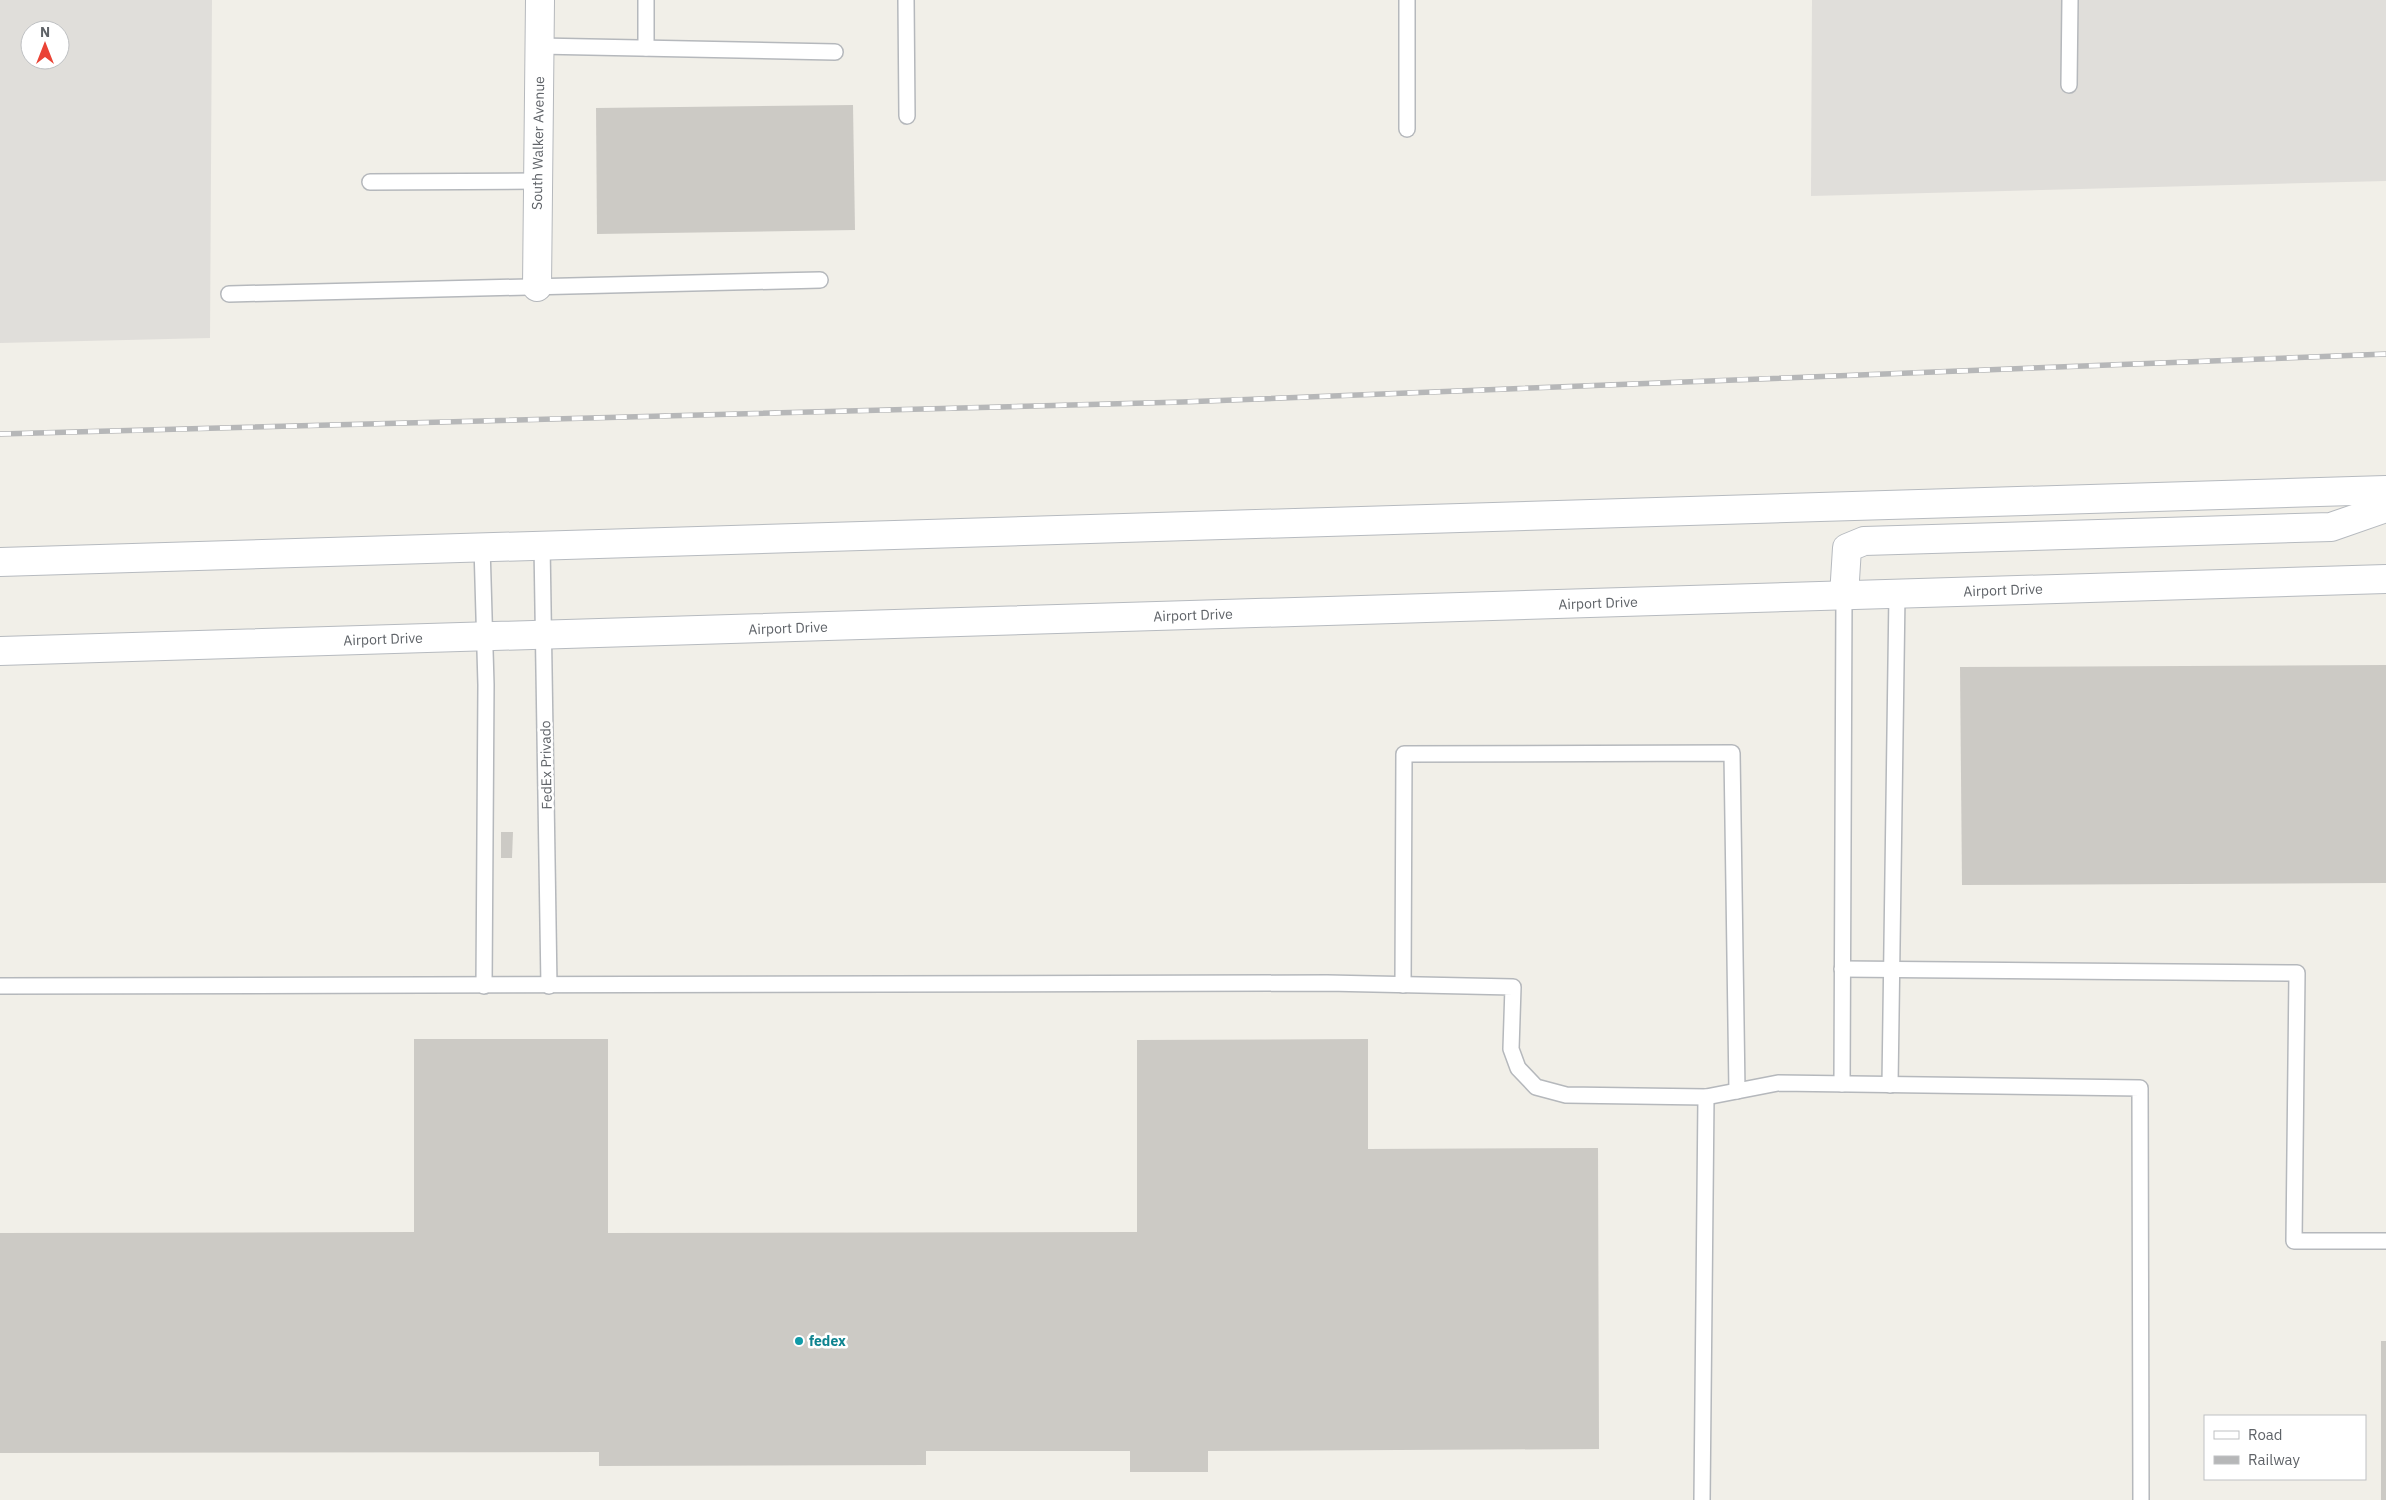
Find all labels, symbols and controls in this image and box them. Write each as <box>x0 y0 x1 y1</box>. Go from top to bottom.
north arrow <box>20 20 70 70</box>
text: N <box>40 23 50 41</box>
street label: South Walker Avenue <box>528 76 548 210</box>
street label: Airport Drive <box>1963 580 2043 600</box>
street label: Airport Drive <box>1558 593 1638 613</box>
street label: Airport Drive <box>1153 605 1233 625</box>
street label: Airport Drive <box>748 618 828 638</box>
street label: Airport Drive <box>343 629 423 649</box>
street label: FedEx Privado <box>536 720 556 810</box>
place label: fedex <box>809 1332 846 1350</box>
marker: fedex <box>793 1335 805 1347</box>
legend <box>2204 1415 2366 1480</box>
text: Road <box>2248 1425 2283 1444</box>
text: Railway <box>2248 1450 2301 1469</box>

